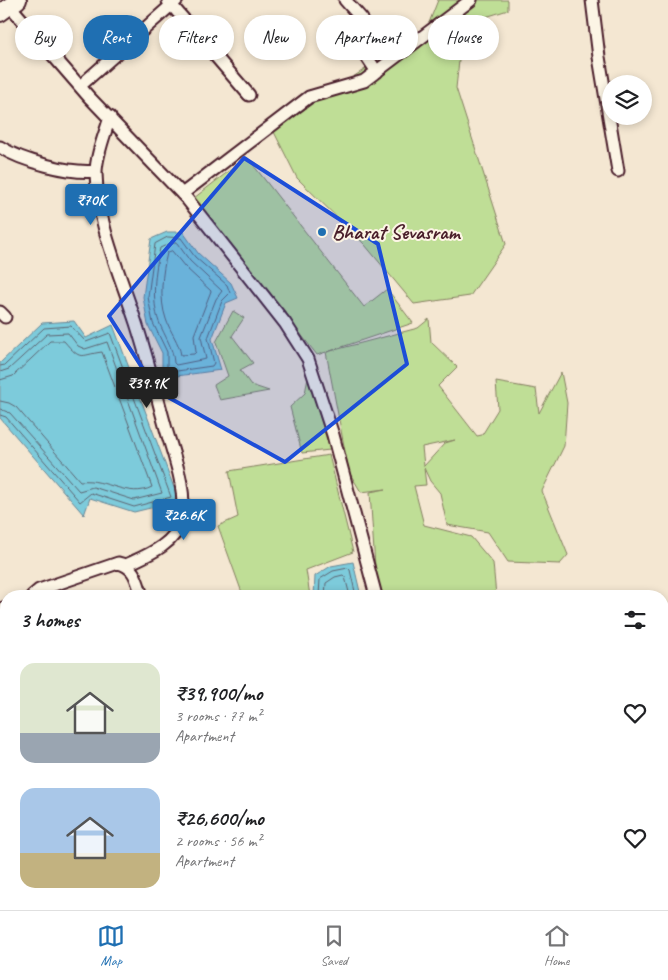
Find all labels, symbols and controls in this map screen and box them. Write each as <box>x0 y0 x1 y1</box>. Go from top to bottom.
chip: Buy <box>15 15 73 60</box>
chip: Rent <box>83 15 149 60</box>
chip: Filters <box>159 15 234 60</box>
chip: New <box>244 15 306 60</box>
chip: Apartment <box>316 15 418 60</box>
chip: House <box>428 15 499 60</box>
map controls <box>602 75 652 125</box>
button: layers <box>602 75 652 125</box>
pin: ₹70K <box>61 184 121 226</box>
text: ₹70K <box>76 190 106 210</box>
place label: Bharat Sevasram <box>332 219 462 245</box>
marker: Bharat Sevasram <box>316 226 328 238</box>
pin: ₹39.9K <box>106 366 188 409</box>
text: ₹39.9K <box>127 373 167 393</box>
pin: ₹26.6K <box>143 498 225 541</box>
text: ₹26.6K <box>164 505 204 525</box>
icon: filters <box>621 606 649 634</box>
text: 3 homes <box>20 607 79 633</box>
text: ₹39,900/mo <box>175 680 262 706</box>
icon: home <box>60 683 120 743</box>
icon: heart <box>621 699 649 727</box>
text: 3 rooms · 77 m² <box>175 706 261 726</box>
text: Apartment <box>175 726 234 746</box>
text: ₹26,600/mo <box>175 805 264 831</box>
icon: home <box>60 808 120 868</box>
icon: heart <box>621 824 649 852</box>
text: 2 rooms · 56 m² <box>175 831 261 851</box>
text: Apartment <box>175 851 234 871</box>
tab: Map <box>97 922 125 969</box>
tab: Saved <box>320 922 348 969</box>
tab: Home <box>543 922 571 969</box>

